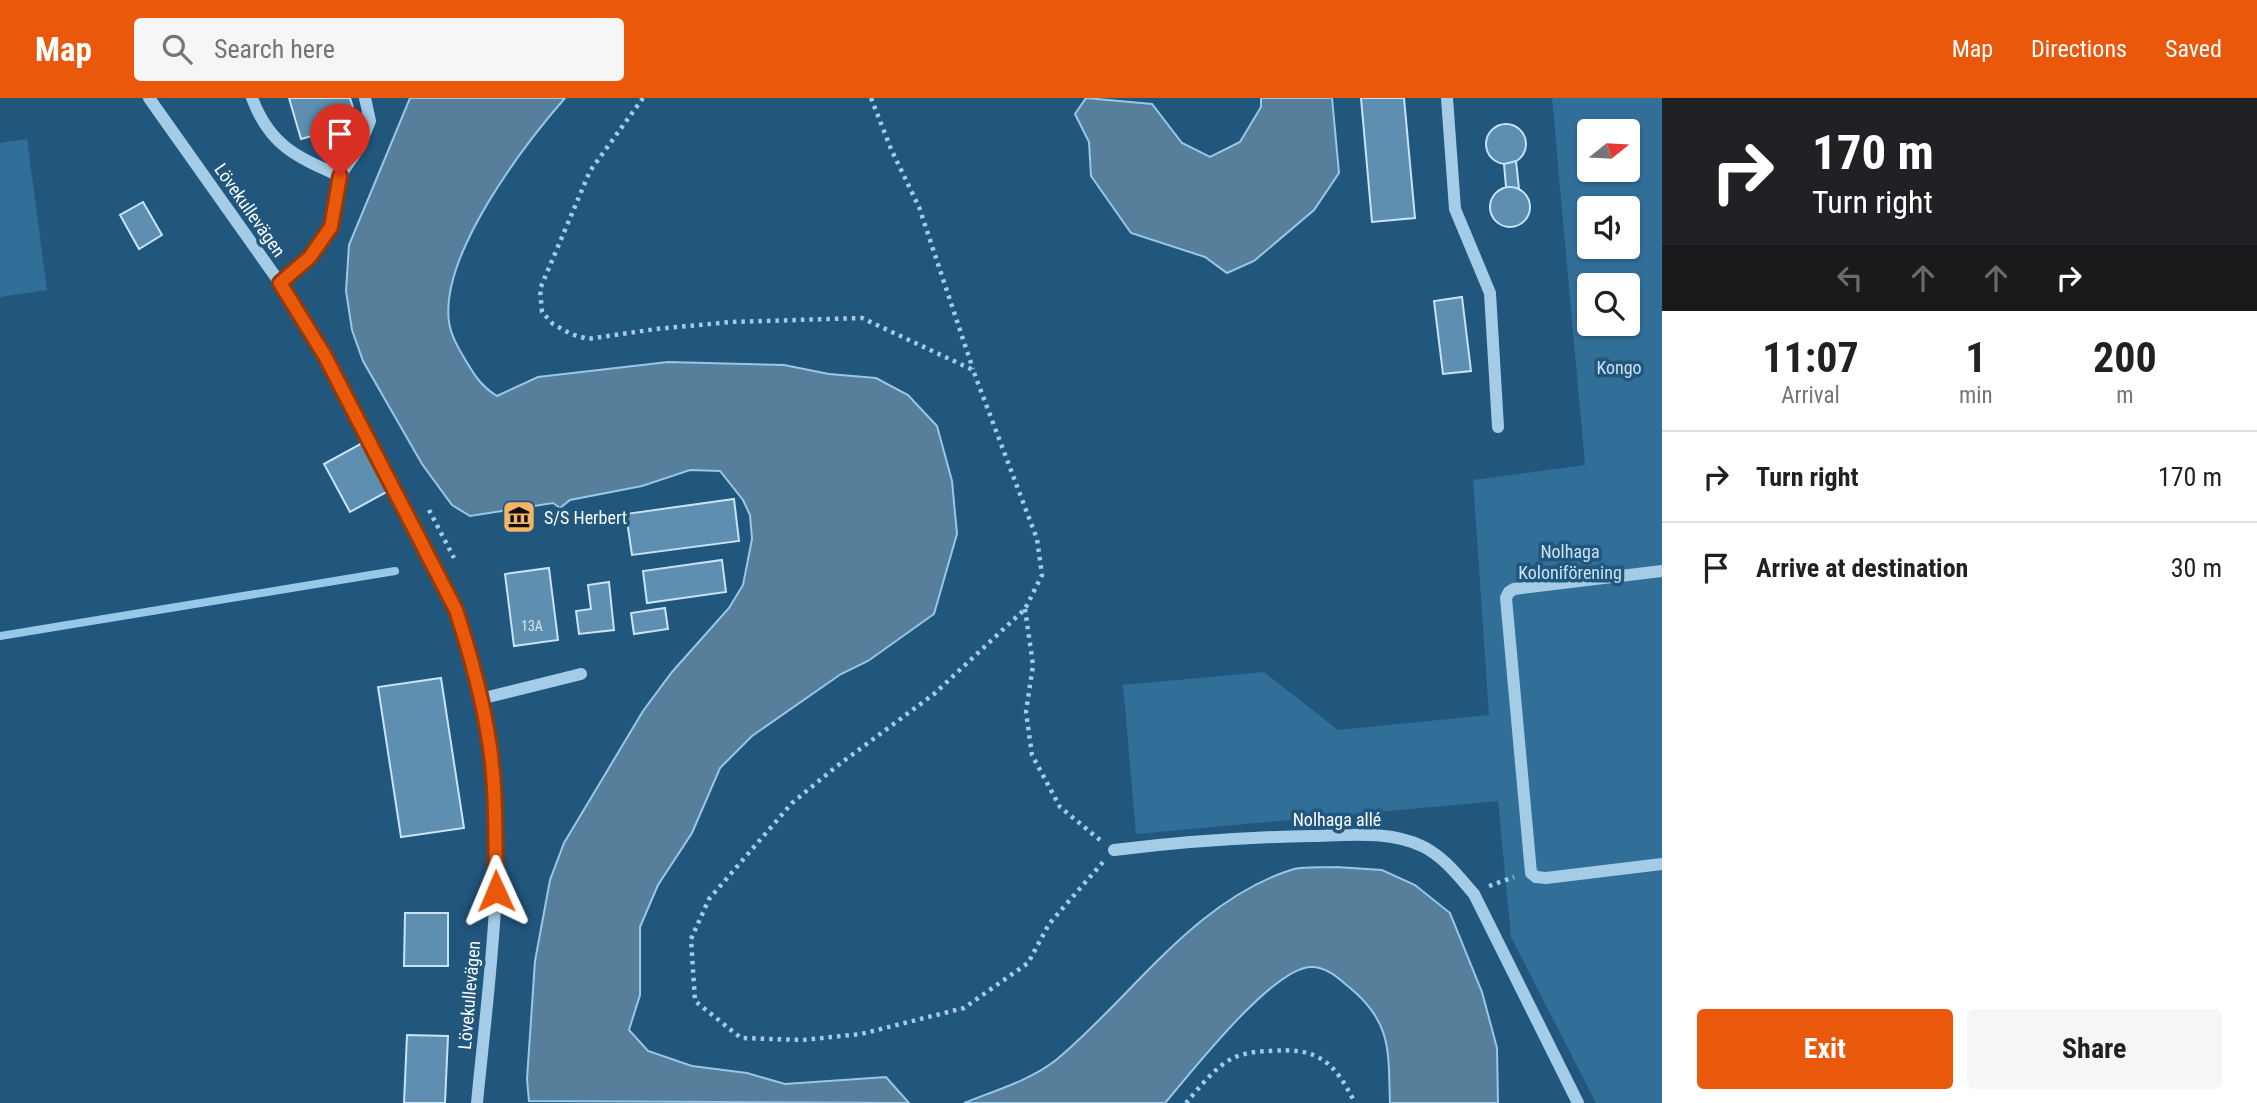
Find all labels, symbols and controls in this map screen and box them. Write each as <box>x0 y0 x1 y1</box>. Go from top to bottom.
search box <box>134 18 624 81</box>
text: Map <box>35 30 92 69</box>
icon: search <box>158 30 196 68</box>
text: Search here <box>214 34 335 64</box>
text: Map <box>1952 35 1993 63</box>
text: Directions <box>2031 35 2127 63</box>
text: Saved <box>2165 35 2222 63</box>
pin <box>310 104 370 176</box>
icon: arrive <box>321 115 359 153</box>
north arrow <box>1577 119 1640 182</box>
map controls <box>1577 119 1640 336</box>
text: 170 m <box>1812 124 1934 181</box>
icon: right <box>1697 126 1788 217</box>
street label: Lövekullevägen <box>210 159 290 261</box>
text: Turn right <box>1812 183 1933 221</box>
button: sound <box>1577 196 1640 259</box>
icon: left <box>1831 259 1869 297</box>
icon: ahead <box>1904 259 1942 297</box>
icon: ahead <box>1977 259 2015 297</box>
icon: right <box>2050 259 2088 297</box>
button: search <box>1577 273 1640 336</box>
text: 11:07 <box>1762 333 1859 382</box>
text: 1 <box>1965 333 1986 382</box>
text: 200 <box>2093 333 2157 382</box>
park label: Kongo <box>1596 357 1642 378</box>
text: Arrival <box>1781 382 1840 409</box>
text: min <box>1959 382 1993 409</box>
text: m <box>2116 382 2133 409</box>
icon: right <box>1697 458 1735 496</box>
text: Turn right <box>1756 462 1858 492</box>
text: 170 m <box>2158 462 2222 492</box>
museum icon: S/S Herbert <box>500 498 538 536</box>
place label: S/S Herbert <box>544 507 627 528</box>
park label: Nolhaga Koloniförening <box>1518 541 1622 583</box>
icon: arrive <box>1697 549 1735 587</box>
text: Arrive at destination <box>1756 553 1968 583</box>
text: 30 m <box>2171 553 2222 583</box>
house number: 13A <box>521 618 543 634</box>
street label: Nolhaga allé <box>1293 809 1381 830</box>
position arrow <box>459 854 533 928</box>
street label: Lövekullevägen <box>454 940 484 1050</box>
button: Exit <box>1697 1009 1953 1089</box>
button: Share <box>1967 1009 2222 1089</box>

